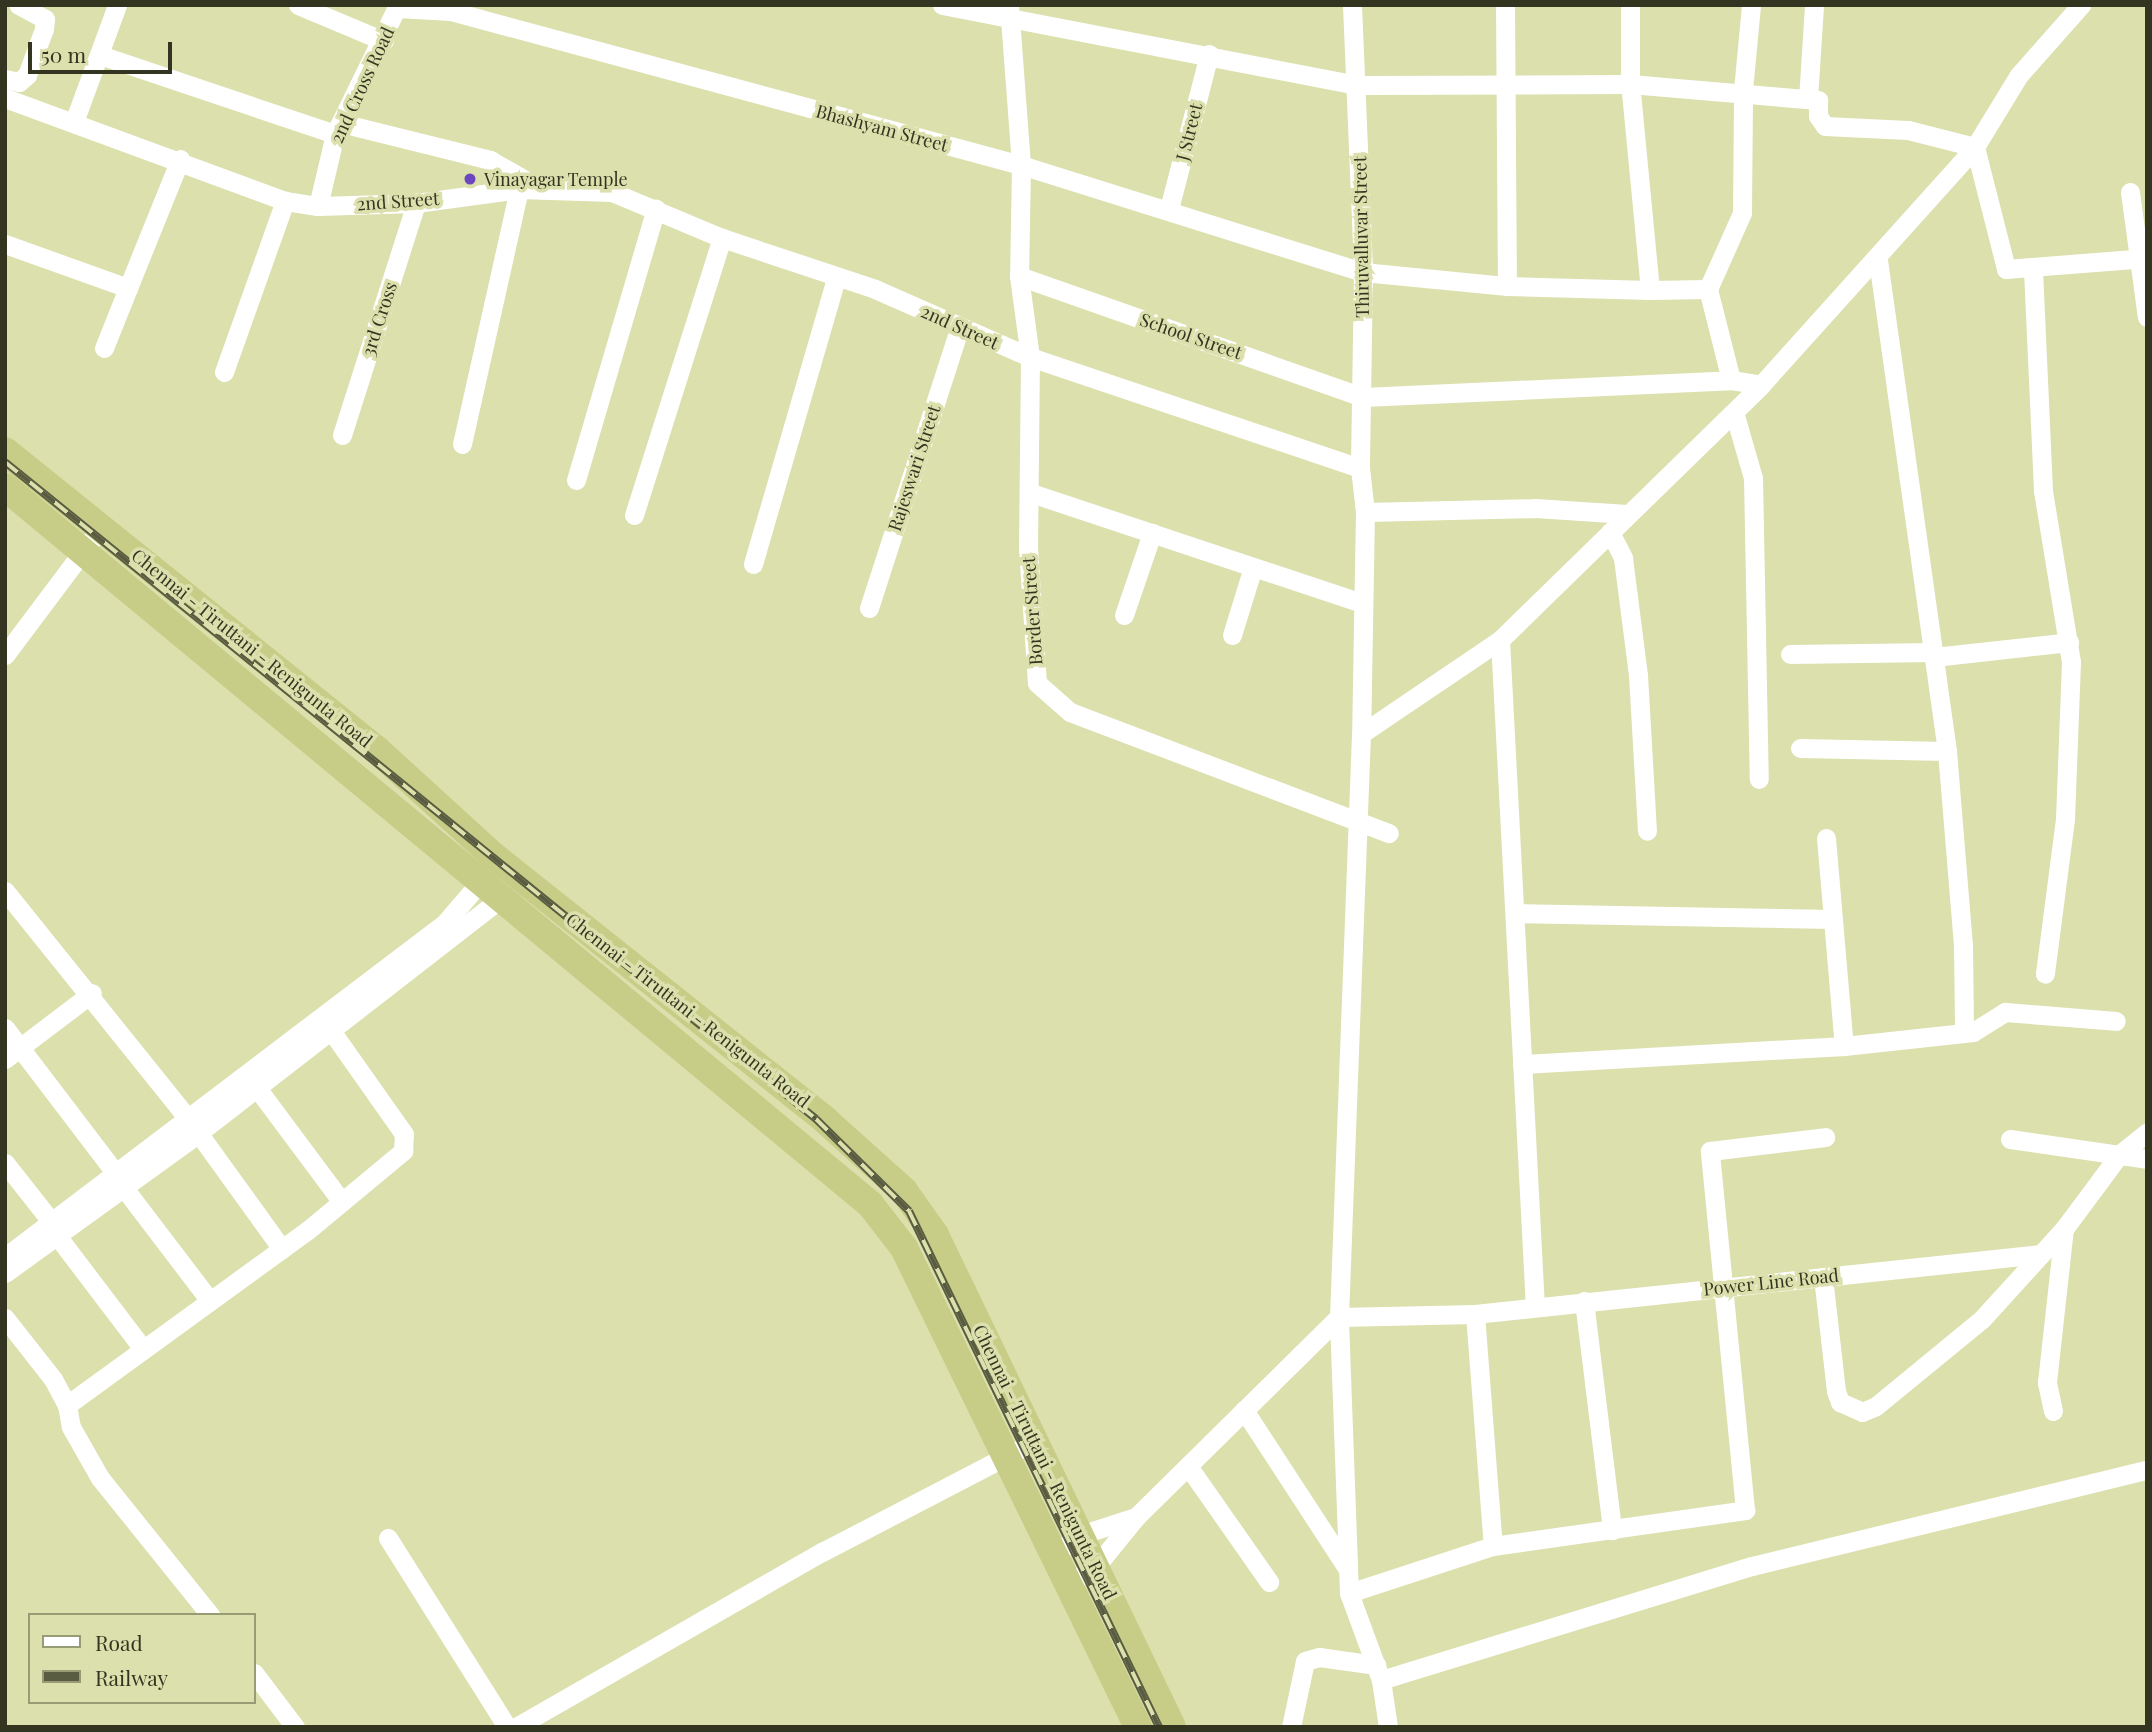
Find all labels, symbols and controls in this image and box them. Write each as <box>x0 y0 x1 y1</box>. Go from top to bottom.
street label: 2nd Cross Road <box>326 23 398 147</box>
scale bar <box>32 28 175 72</box>
text: 50 m <box>41 40 86 68</box>
street label: Bhashyam Street <box>814 100 950 156</box>
street label: J Street <box>1171 101 1207 163</box>
street label: Thiruvalluvar Street <box>1349 156 1373 318</box>
place label: Vinayagar Temple <box>484 168 628 190</box>
marker: Vinayagar Temple <box>462 171 478 187</box>
street label: 2nd Street <box>356 187 440 215</box>
street label: 3rd Cross <box>357 279 401 359</box>
street label: 2nd Street <box>918 300 1002 354</box>
street label: School Street <box>1137 308 1245 364</box>
street label: Rajeswari Street <box>883 402 945 534</box>
street label: Chennai - Tiruttani - Renigunta Road <box>127 544 377 752</box>
street label: Border Street <box>1017 556 1047 666</box>
street label: Chennai - Tiruttani - Renigunta Road <box>562 908 814 1112</box>
street label: Power Line Road <box>1702 1264 1840 1300</box>
street label: Chennai - Tiruttani - Renigunta Road <box>969 1321 1121 1603</box>
legend <box>28 1613 256 1704</box>
text: Road <box>95 1628 143 1656</box>
text: Railway <box>95 1663 168 1691</box>

